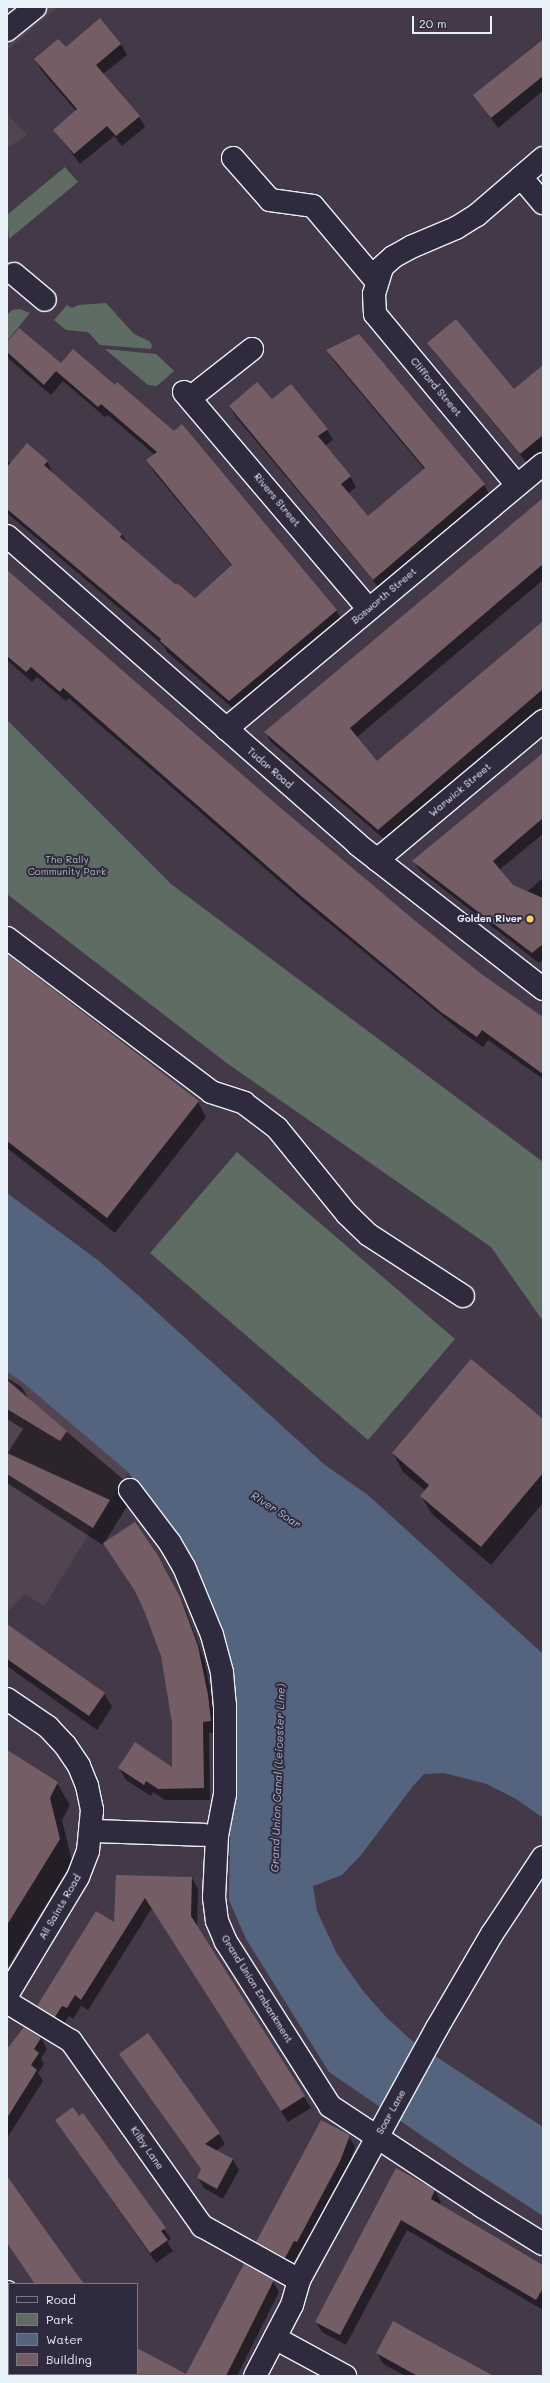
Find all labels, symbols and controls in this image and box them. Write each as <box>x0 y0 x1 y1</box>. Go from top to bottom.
scale bar <box>414 8 494 34</box>
text: 20 m <box>419 15 447 31</box>
street label: Clifford Street <box>408 355 464 419</box>
street label: Rivers Street <box>251 471 303 529</box>
street label: Bosworth Street <box>349 565 419 627</box>
street label: Tudor Road <box>245 745 295 791</box>
street label: Warwick Street <box>427 761 493 819</box>
park label: The Rally Community Park <box>28 853 106 876</box>
place label: Golden River <box>457 913 522 925</box>
marker: Golden River <box>525 914 535 924</box>
water label: River Soar <box>248 1489 304 1531</box>
water label: Grand Union Canal (Leicester Line) <box>268 1683 288 1873</box>
street label: All Saints Road <box>37 1872 83 1942</box>
street label: Grand Union Embankment <box>219 1933 295 2045</box>
street label: Soar Lane <box>374 2088 408 2136</box>
street label: Kilby Lane <box>128 2124 166 2172</box>
legend <box>8 2283 138 2375</box>
text: Road <box>46 2291 76 2307</box>
text: Park <box>46 2311 73 2327</box>
text: Water <box>46 2331 83 2347</box>
text: Building <box>46 2351 92 2367</box>

